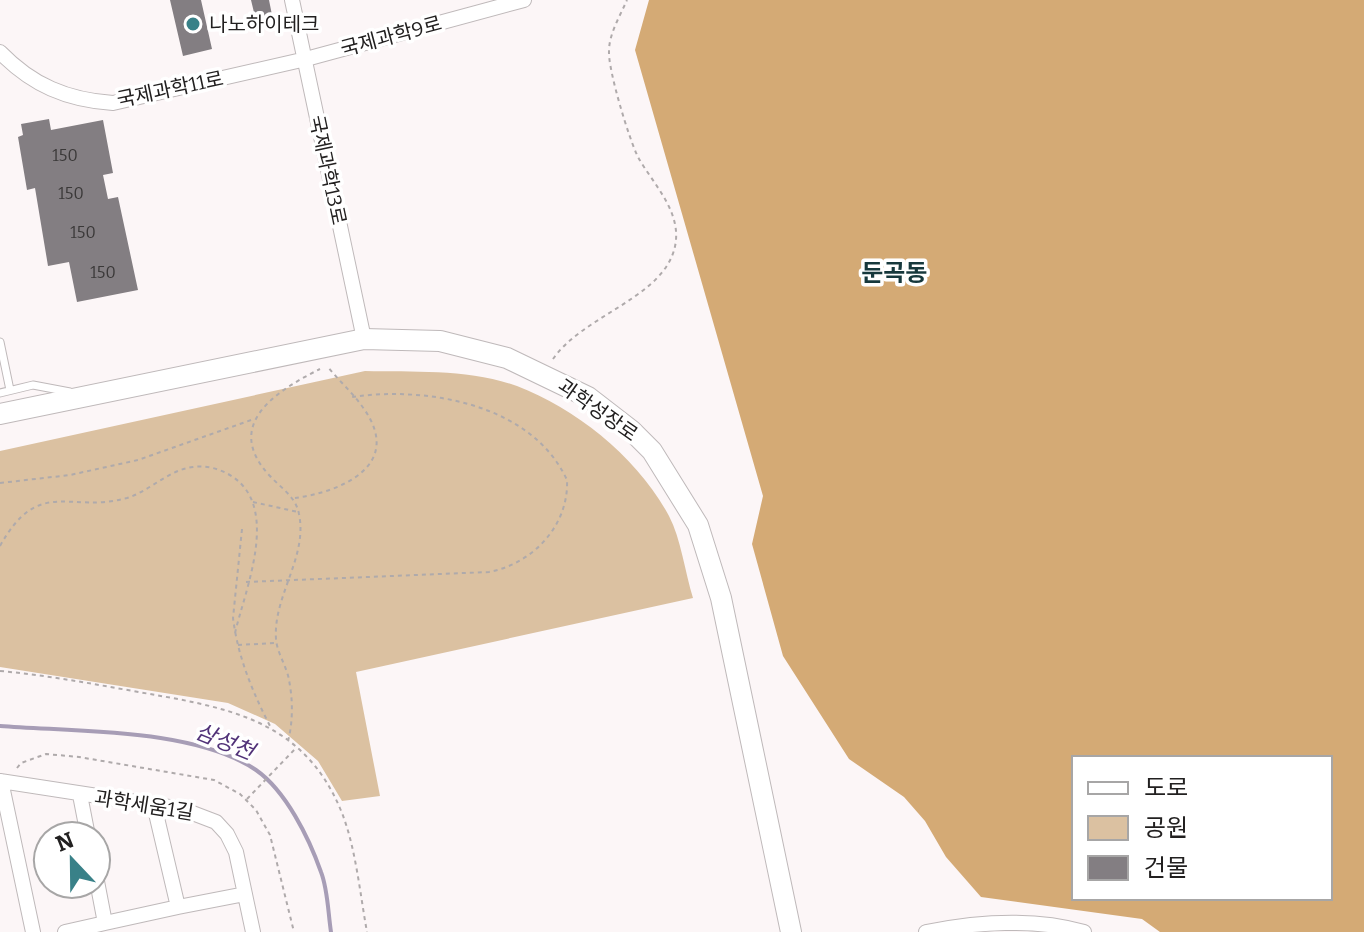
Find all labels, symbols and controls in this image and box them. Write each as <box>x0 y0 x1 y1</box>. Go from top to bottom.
street label: 국제과학9로 <box>338 11 444 61</box>
place label: 나노하이테크 <box>209 12 319 36</box>
marker: 나노하이테크 <box>184 15 202 33</box>
street label: 국제과학11로 <box>115 66 225 112</box>
street label: 국제과학13로 <box>305 113 351 227</box>
house number: 150 <box>52 146 78 165</box>
house number: 150 <box>58 184 84 203</box>
house number: 150 <box>70 223 96 242</box>
district label: 둔곡동 <box>861 259 927 287</box>
house number: 150 <box>90 263 116 282</box>
street label: 과학성장로 <box>553 374 643 446</box>
water label: 삼성천 <box>192 718 261 766</box>
legend <box>1072 756 1332 900</box>
text: 도로 <box>1144 774 1188 802</box>
street label: 과학세움1길 <box>93 785 195 825</box>
text: 공원 <box>1144 814 1188 842</box>
north arrow <box>32 820 112 900</box>
text: N <box>52 826 78 858</box>
text: 건물 <box>1144 854 1188 882</box>

